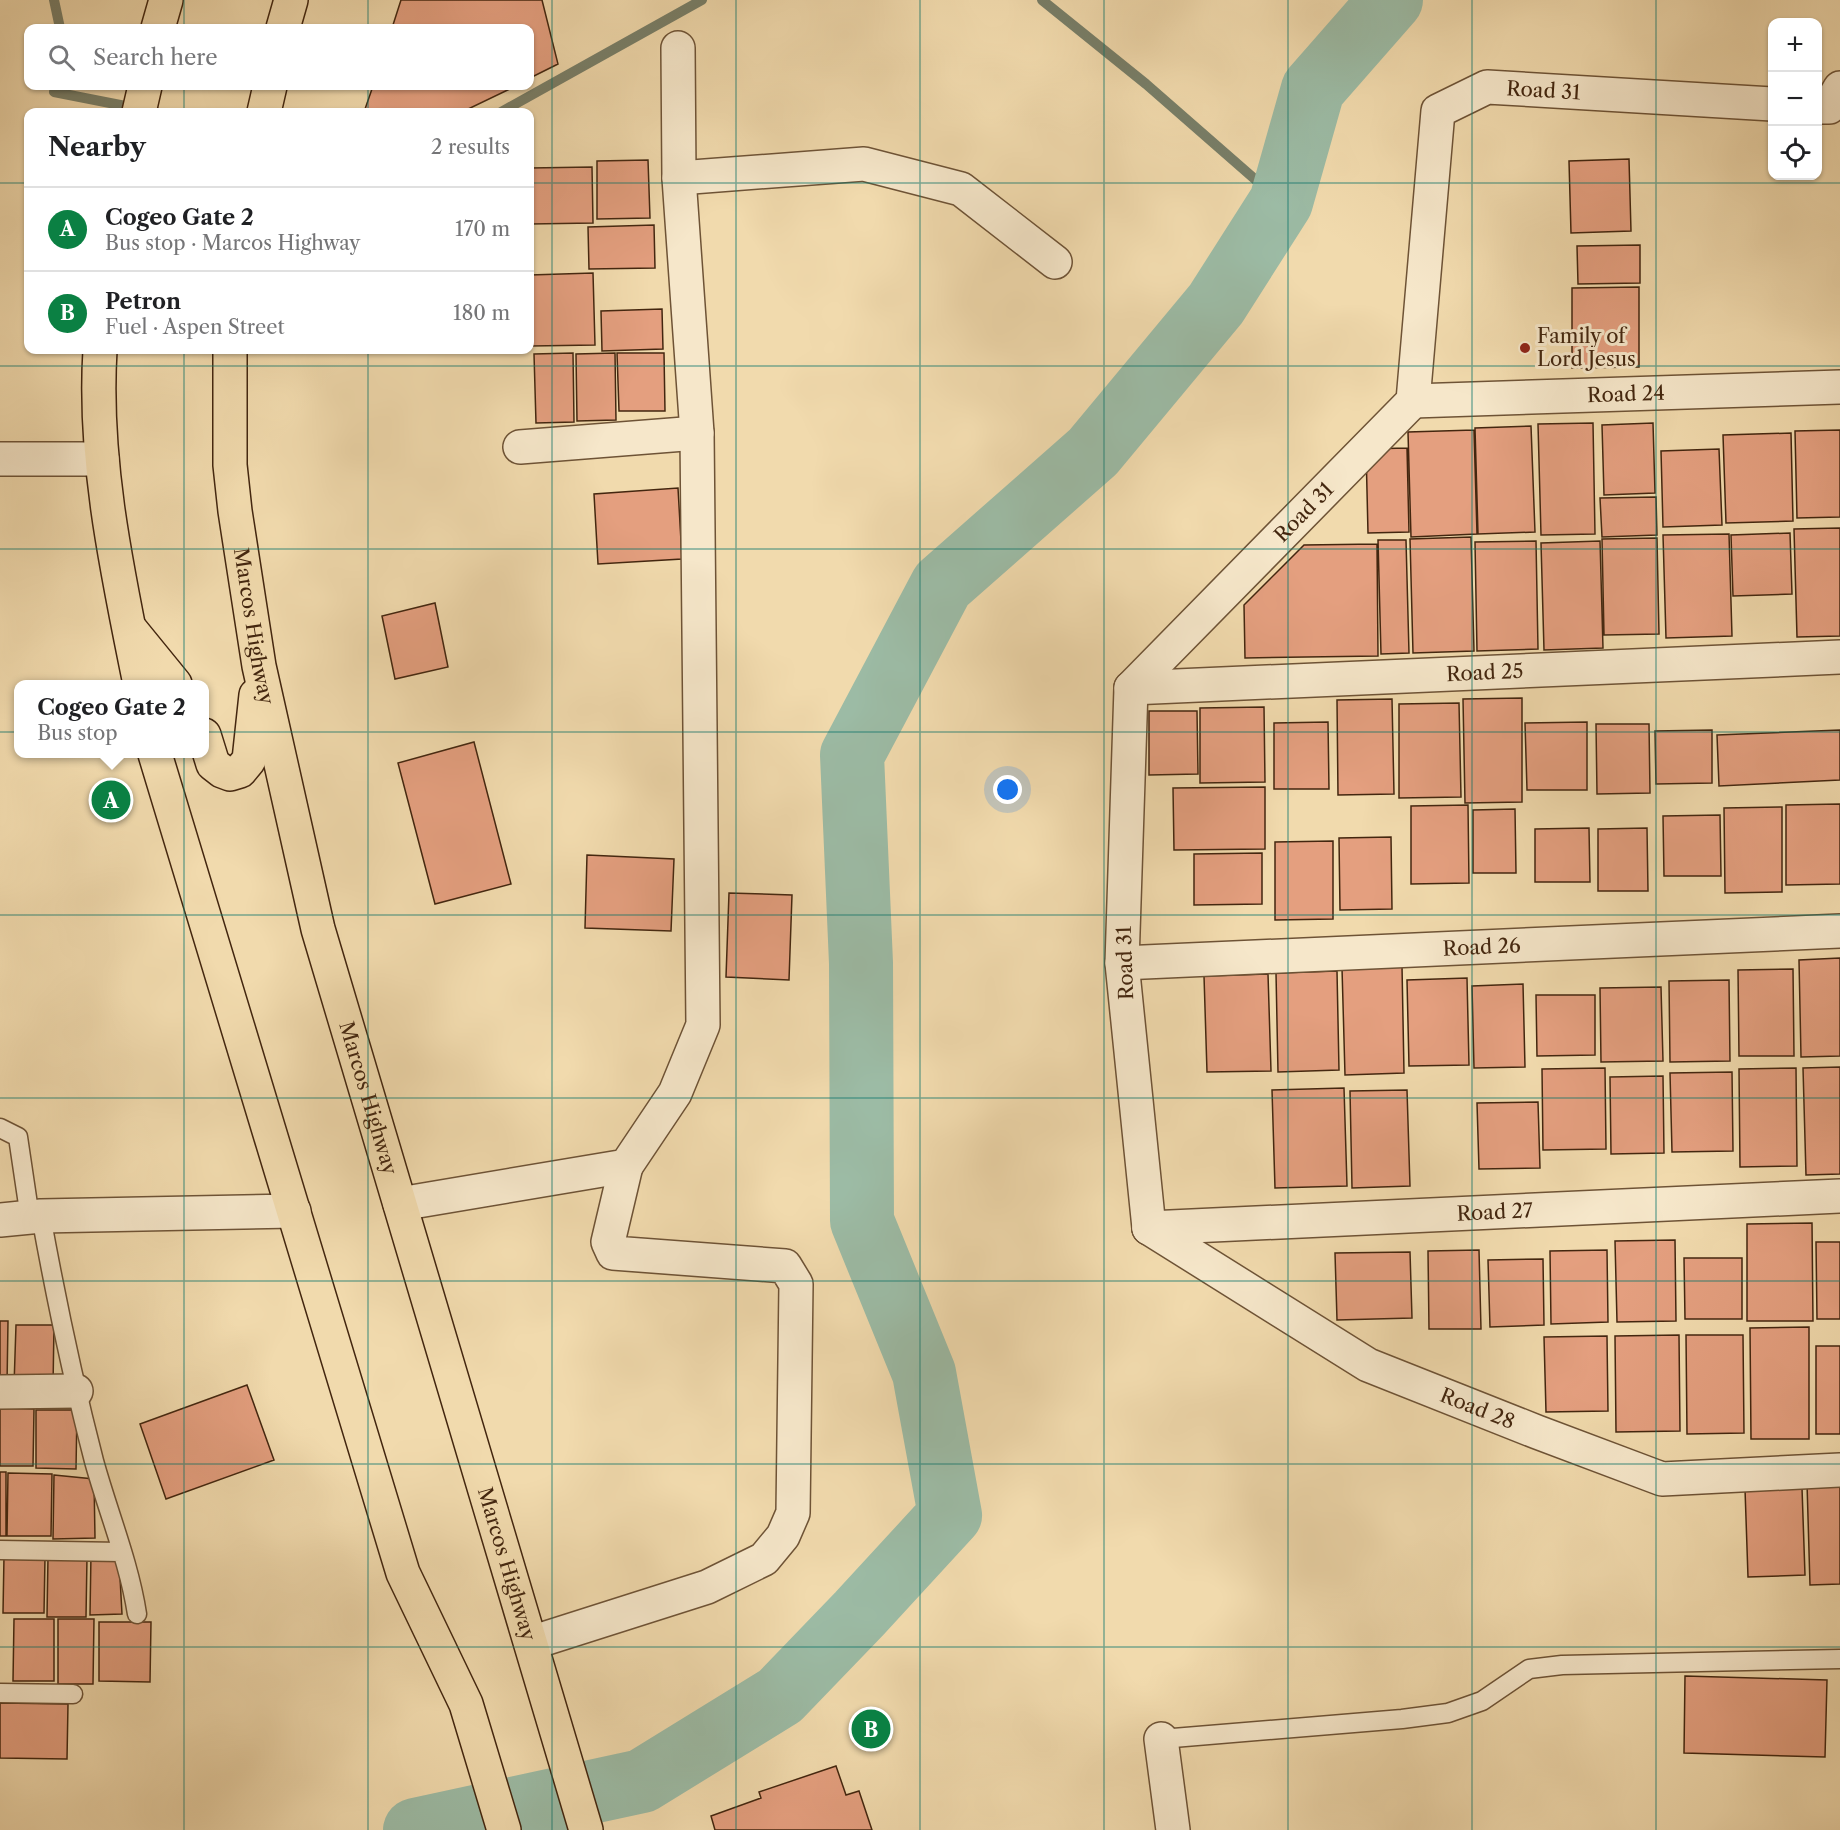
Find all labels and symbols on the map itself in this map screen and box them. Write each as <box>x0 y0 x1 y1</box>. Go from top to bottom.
street label: Road 31 <box>1506 76 1582 105</box>
place label: Family of Lord Jesus <box>1537 324 1636 371</box>
marker: Family of Lord Jesus <box>1518 341 1532 355</box>
street label: Road 24 <box>1587 381 1665 407</box>
street label: Road 31 <box>1269 477 1339 547</box>
street label: Marcos Highway <box>229 546 279 708</box>
street label: Road 25 <box>1446 659 1524 686</box>
your location <box>993 775 1022 804</box>
pin: A <box>92 778 130 822</box>
street label: Road 31 <box>1112 925 1138 1001</box>
street label: Road 26 <box>1442 933 1521 961</box>
street label: Marcos Highway <box>334 1019 403 1178</box>
street label: Road 27 <box>1456 1198 1533 1226</box>
street label: Road 28 <box>1437 1383 1518 1434</box>
street label: Marcos Highway <box>473 1484 541 1644</box>
pin: B <box>852 1706 890 1752</box>

